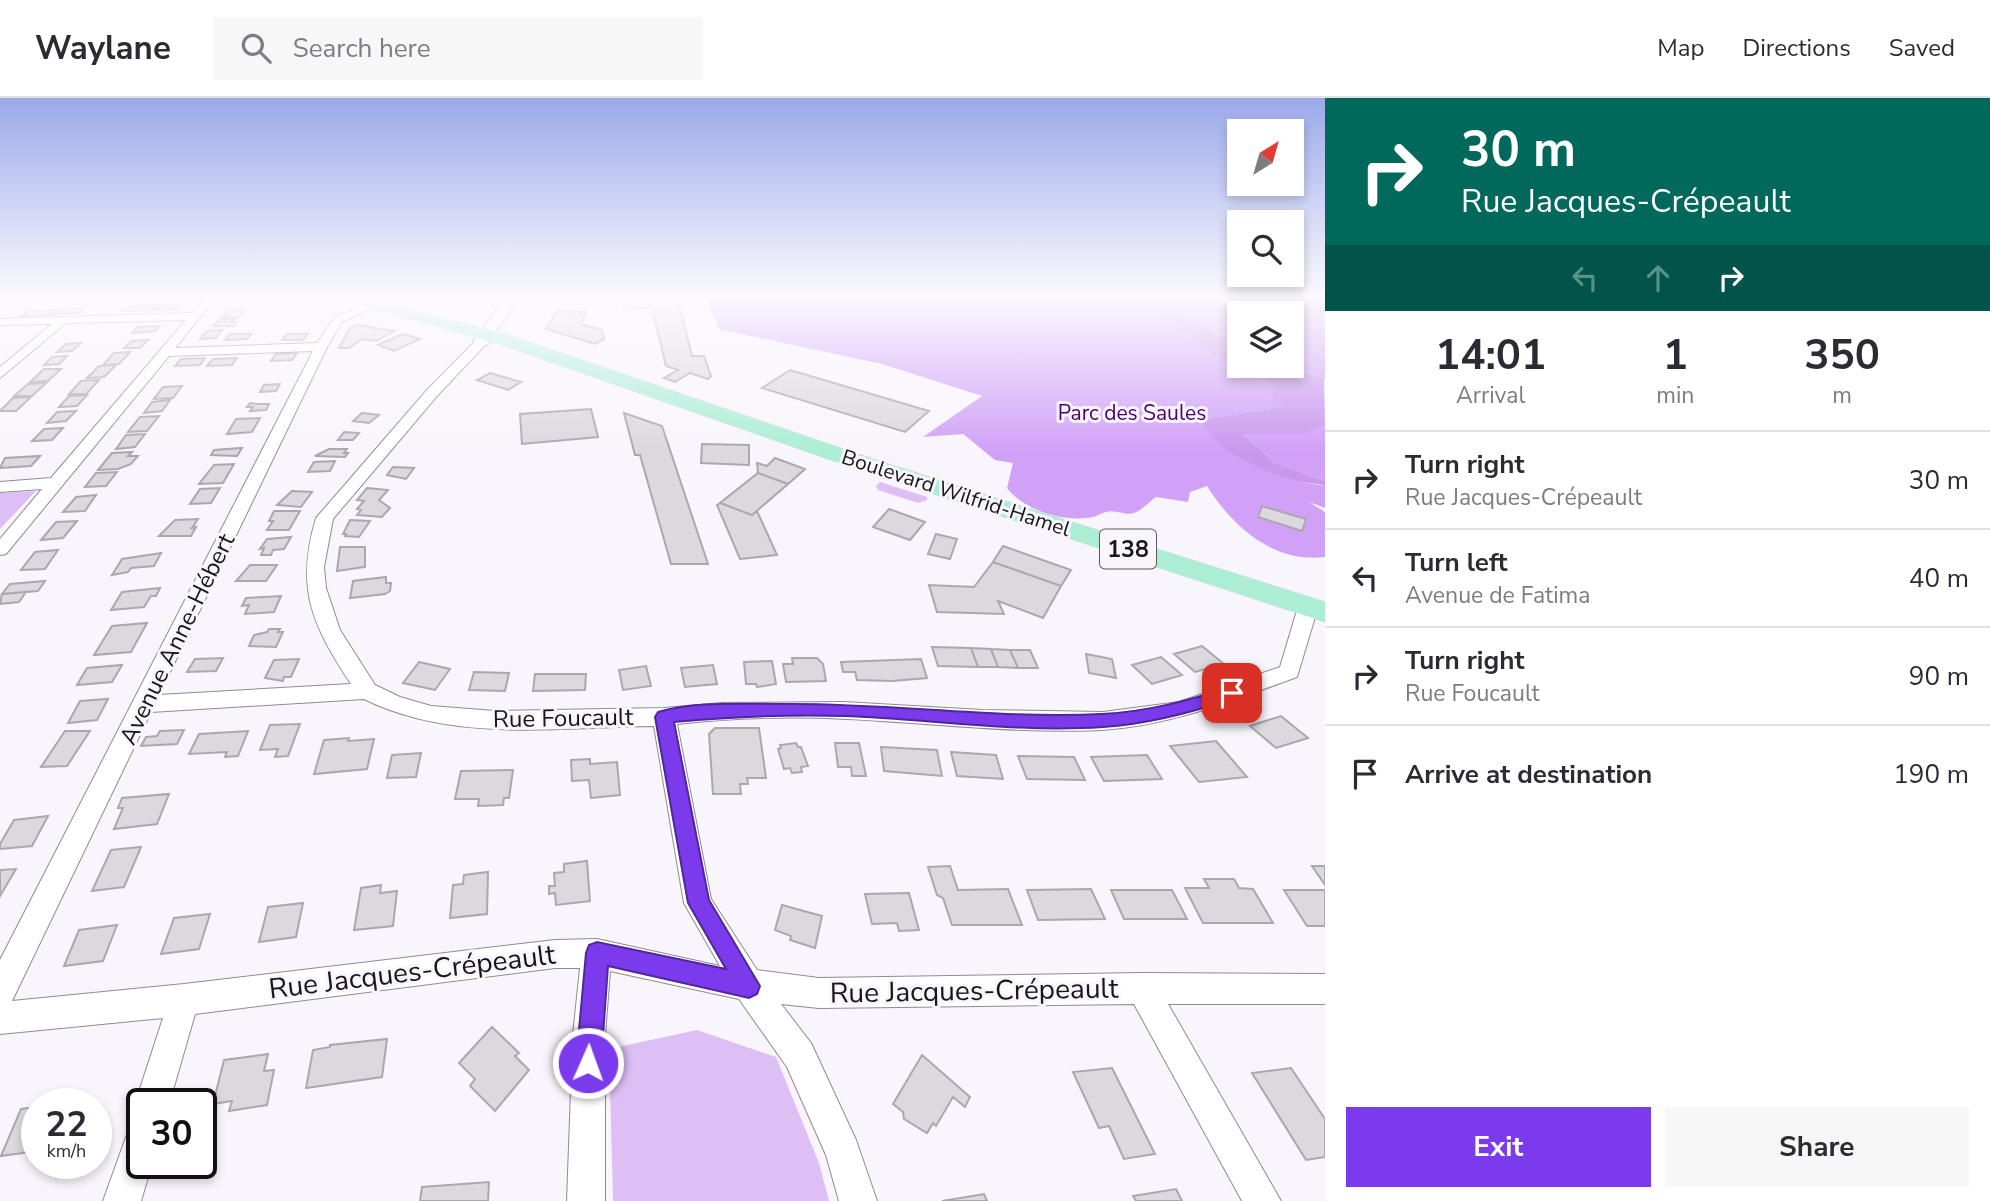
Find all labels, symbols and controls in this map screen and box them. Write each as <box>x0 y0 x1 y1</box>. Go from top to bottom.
search box <box>213 17 703 80</box>
text: Waylane <box>35 26 171 71</box>
icon: search <box>237 29 275 67</box>
text: Search here <box>293 31 431 66</box>
text: Map <box>1657 32 1704 64</box>
text: Directions <box>1742 32 1851 64</box>
text: Saved <box>1889 32 1955 64</box>
text: 30 m <box>1461 116 1576 183</box>
north arrow <box>1227 119 1304 196</box>
map controls <box>1227 119 1304 378</box>
icon: right <box>1346 126 1437 217</box>
text: Rue Jacques-Crépeault <box>1461 180 1791 223</box>
button: search <box>1227 210 1304 287</box>
icon: left <box>1566 259 1604 297</box>
icon: ahead <box>1639 259 1677 297</box>
icon: right <box>1712 259 1750 297</box>
button: layers <box>1227 301 1304 378</box>
text: 14:01 <box>1435 327 1546 384</box>
text: 1 <box>1663 327 1688 384</box>
text: 350 <box>1804 327 1880 384</box>
text: Arrival <box>1456 380 1525 411</box>
text: min <box>1656 380 1694 411</box>
text: m <box>1832 380 1852 411</box>
park label: Parc des Saules <box>1058 399 1206 427</box>
street label: Boulevard Wilfrid-Hamel <box>838 443 1075 543</box>
text: Turn right <box>1405 447 1524 482</box>
icon: right <box>1346 461 1384 499</box>
text: 30 m <box>1909 463 1969 498</box>
text: Rue Jacques-Crépeault <box>1405 482 1642 513</box>
street label: Avenue Anne-Hébert <box>112 528 242 750</box>
road number: 138 <box>1100 530 1156 569</box>
text: Turn left <box>1405 545 1508 580</box>
icon: left <box>1346 559 1384 597</box>
text: 40 m <box>1909 561 1969 596</box>
text: Avenue de Fatima <box>1405 580 1590 611</box>
text: Turn right <box>1405 643 1524 678</box>
icon: right <box>1346 657 1384 695</box>
text: 90 m <box>1909 659 1969 694</box>
pin <box>1202 663 1262 723</box>
icon: arrive <box>1213 674 1251 712</box>
text: Rue Foucault <box>1405 678 1540 709</box>
street label: Rue Foucault <box>493 701 634 735</box>
icon: arrive <box>1346 755 1384 793</box>
text: Arrive at destination <box>1405 757 1652 792</box>
text: 190 m <box>1893 757 1969 792</box>
street label: Rue Jacques-Crépeault <box>266 936 558 1008</box>
street label: Rue Jacques-Crépeault <box>829 969 1119 1013</box>
position arrow <box>551 1026 625 1100</box>
speed limit sign: 30 <box>126 1088 217 1179</box>
text: 22 <box>45 1101 88 1148</box>
button: Exit <box>1346 1107 1651 1187</box>
button: Share <box>1665 1107 1969 1187</box>
text: km/h <box>47 1139 86 1163</box>

